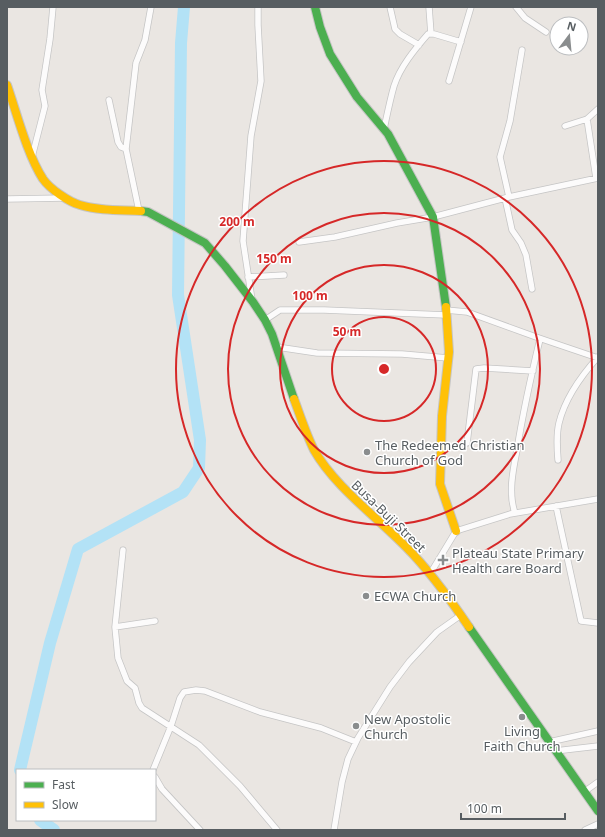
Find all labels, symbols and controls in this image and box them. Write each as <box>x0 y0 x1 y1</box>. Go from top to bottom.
north arrow <box>549 16 589 56</box>
text: N <box>566 17 578 34</box>
text: 200 m <box>219 213 255 230</box>
text: 150 m <box>256 250 292 267</box>
text: 100 m <box>292 287 328 304</box>
text: 50 m <box>333 323 361 340</box>
centre of rings <box>377 362 391 376</box>
place label: The Redeemed Christian Church of God <box>375 436 525 469</box>
marker: The Redeemed Christian Church of God <box>362 447 372 457</box>
street label: Busa-Buji Street <box>348 476 430 556</box>
place label: Plateau State Primary Health care Board <box>452 544 584 577</box>
marker: Plateau State Primary Health care Board <box>437 554 449 566</box>
place label: ECWA Church <box>374 587 456 605</box>
marker: ECWA Church <box>361 591 371 601</box>
place label: New Apostolic Church <box>364 710 450 743</box>
marker: Living Faith Church <box>517 712 527 722</box>
marker: New Apostolic Church <box>351 721 361 731</box>
place label: Living Faith Church <box>483 722 561 755</box>
legend <box>16 769 156 821</box>
text: Fast <box>52 776 76 793</box>
scale bar <box>461 795 565 821</box>
text: Slow <box>52 796 79 813</box>
text: 100 m <box>467 800 502 817</box>

